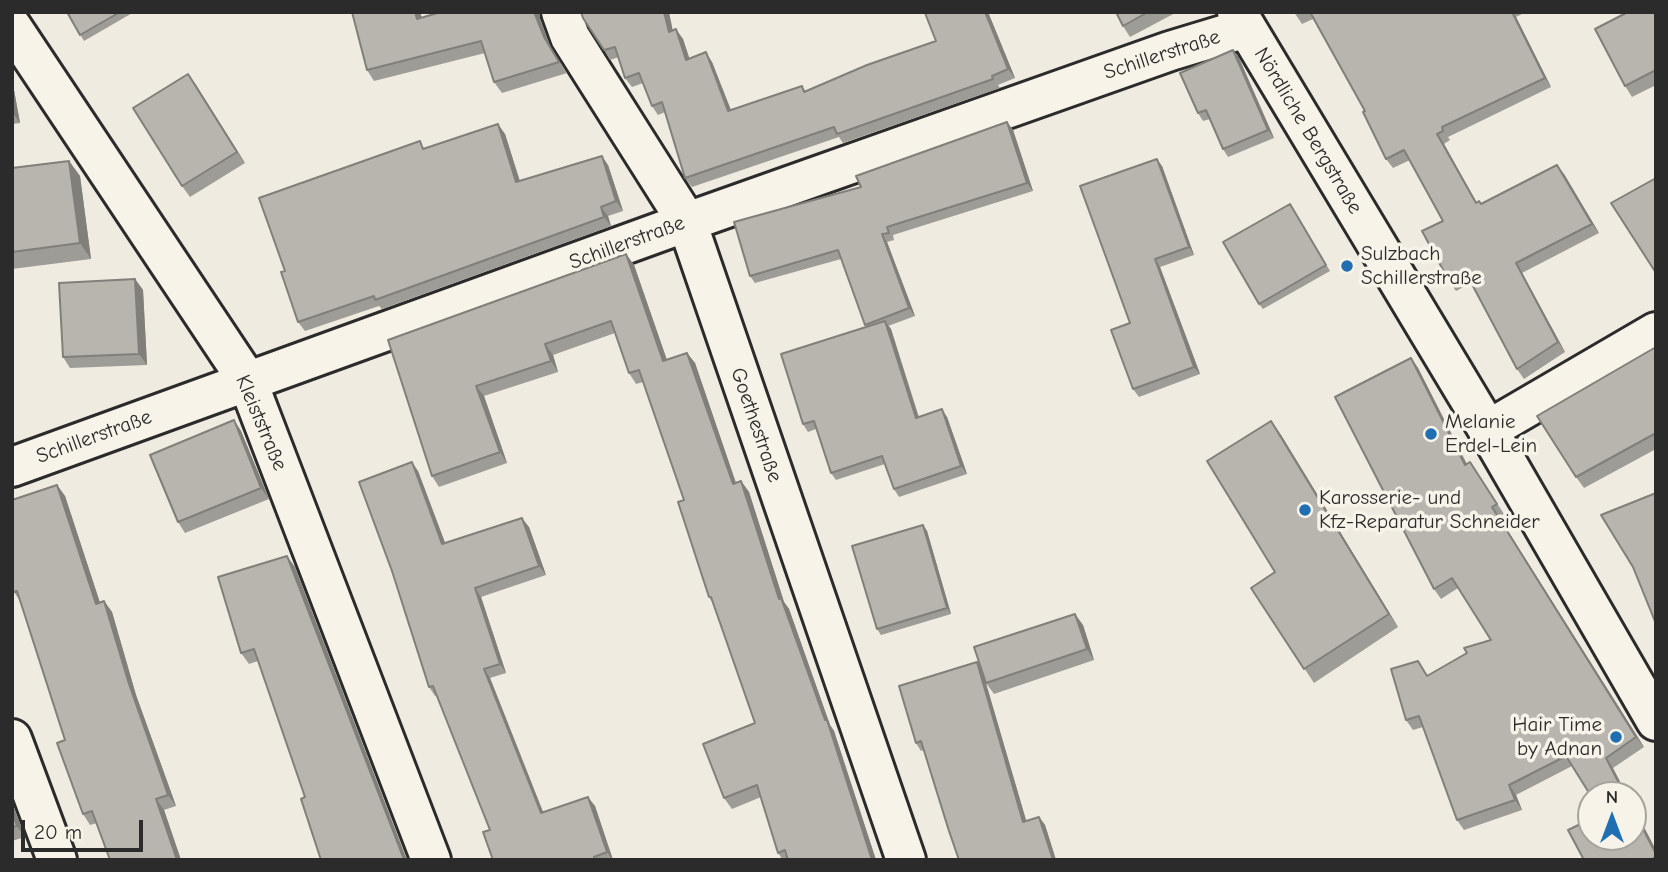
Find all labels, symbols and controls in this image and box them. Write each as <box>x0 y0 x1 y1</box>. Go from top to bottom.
street label: Schillerstraße <box>1101 24 1223 86</box>
street label: Nördliche Bergstraße <box>1248 43 1368 219</box>
street label: Schillerstraße <box>566 210 688 276</box>
place label: Sulzbach Schillerstraße <box>1361 241 1482 291</box>
marker: Sulzbach Schillerstraße <box>1339 258 1355 274</box>
street label: Goethestraße <box>725 364 787 486</box>
street label: Kleiststraße <box>230 371 292 475</box>
street label: Schillerstraße <box>33 404 155 470</box>
place label: Melanie Erdel-Lein <box>1445 409 1537 459</box>
marker: Melanie Erdel-Lein <box>1423 426 1439 442</box>
place label: Karosserie- und Kfz-Reparatur Schneider <box>1319 485 1540 535</box>
marker: Karosserie- und Kfz-Reparatur Schneider <box>1297 502 1313 518</box>
place label: Hair Time by Adnan <box>1512 712 1602 762</box>
marker: Hair Time by Adnan <box>1608 729 1624 745</box>
north arrow <box>1577 781 1647 851</box>
text: N <box>1606 786 1618 808</box>
scale bar <box>24 806 147 850</box>
text: 20 m <box>34 820 82 844</box>

